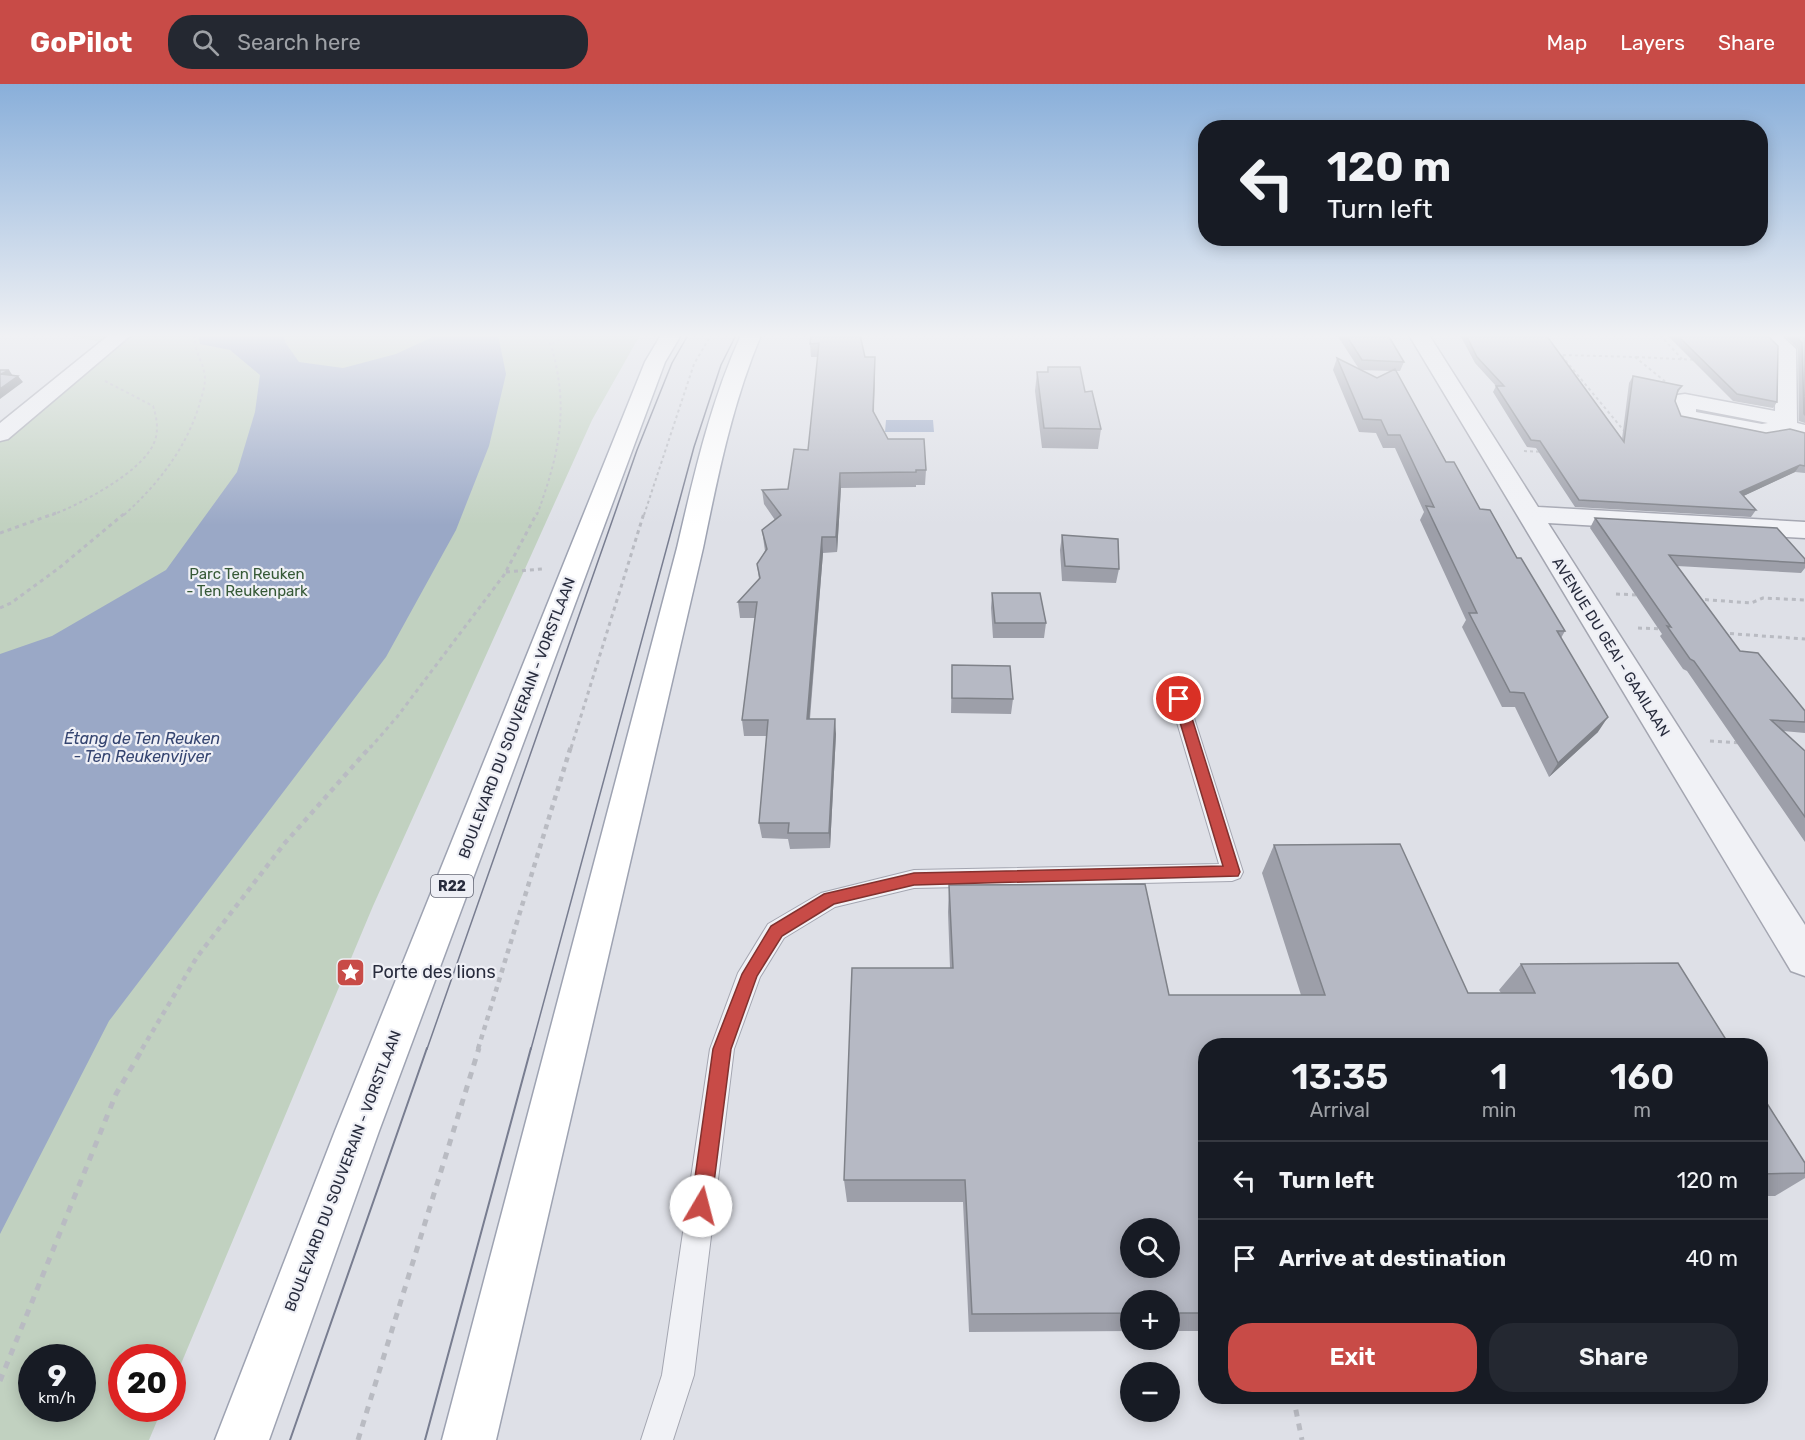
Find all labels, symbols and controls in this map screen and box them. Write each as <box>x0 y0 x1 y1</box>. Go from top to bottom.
search box <box>168 15 588 69</box>
text: GoPilot <box>30 26 132 59</box>
icon: search <box>189 26 222 59</box>
text: Search here <box>237 29 361 56</box>
text: Map <box>1546 30 1587 55</box>
text: Layers <box>1620 30 1685 55</box>
text: Share <box>1718 30 1775 55</box>
text: 120 m <box>1327 142 1451 192</box>
icon: left <box>1228 144 1306 222</box>
text: Turn left <box>1327 193 1432 225</box>
street label: AVENUE DU GEAI - GAAILAAN <box>1548 554 1674 740</box>
park label: Parc Ten Reuken - Ten Reukenpark <box>186 565 308 600</box>
street label: BOULEVARD DU SOUVERAIN - VORSTLAAN <box>455 575 579 861</box>
pin <box>1153 673 1204 724</box>
icon: arrive <box>1162 682 1195 715</box>
water label: Étang de Ten Reuken - Ten Reukenvijver <box>64 729 220 766</box>
road number: R22 <box>431 875 473 897</box>
place icon: Porte des lions <box>335 956 367 988</box>
place label: Porte des lions <box>372 961 496 983</box>
street label: BOULEVARD DU SOUVERAIN - VORSTLAAN <box>281 1028 405 1314</box>
text: 13:35 <box>1292 1055 1388 1098</box>
text: 1 <box>1491 1055 1508 1098</box>
text: 160 <box>1610 1055 1674 1098</box>
text: Arrival <box>1310 1098 1370 1122</box>
text: min <box>1482 1098 1517 1122</box>
text: m <box>1633 1098 1651 1122</box>
icon: left <box>1228 1164 1261 1197</box>
text: Turn left <box>1279 1167 1374 1194</box>
text: 120 m <box>1677 1167 1738 1194</box>
position arrow <box>669 1174 733 1238</box>
map controls <box>1120 1218 1180 1422</box>
button: search <box>1120 1218 1180 1278</box>
icon: arrive <box>1228 1242 1261 1275</box>
text: Arrive at destination <box>1279 1245 1506 1272</box>
text: 40 m <box>1685 1245 1738 1272</box>
button: + <box>1120 1290 1180 1350</box>
button: Exit <box>1228 1323 1477 1392</box>
button: Share <box>1489 1323 1738 1392</box>
speed limit sign: 20 <box>108 1344 186 1422</box>
text: 9 <box>47 1358 67 1394</box>
button: − <box>1120 1362 1180 1422</box>
text: km/h <box>38 1389 76 1407</box>

